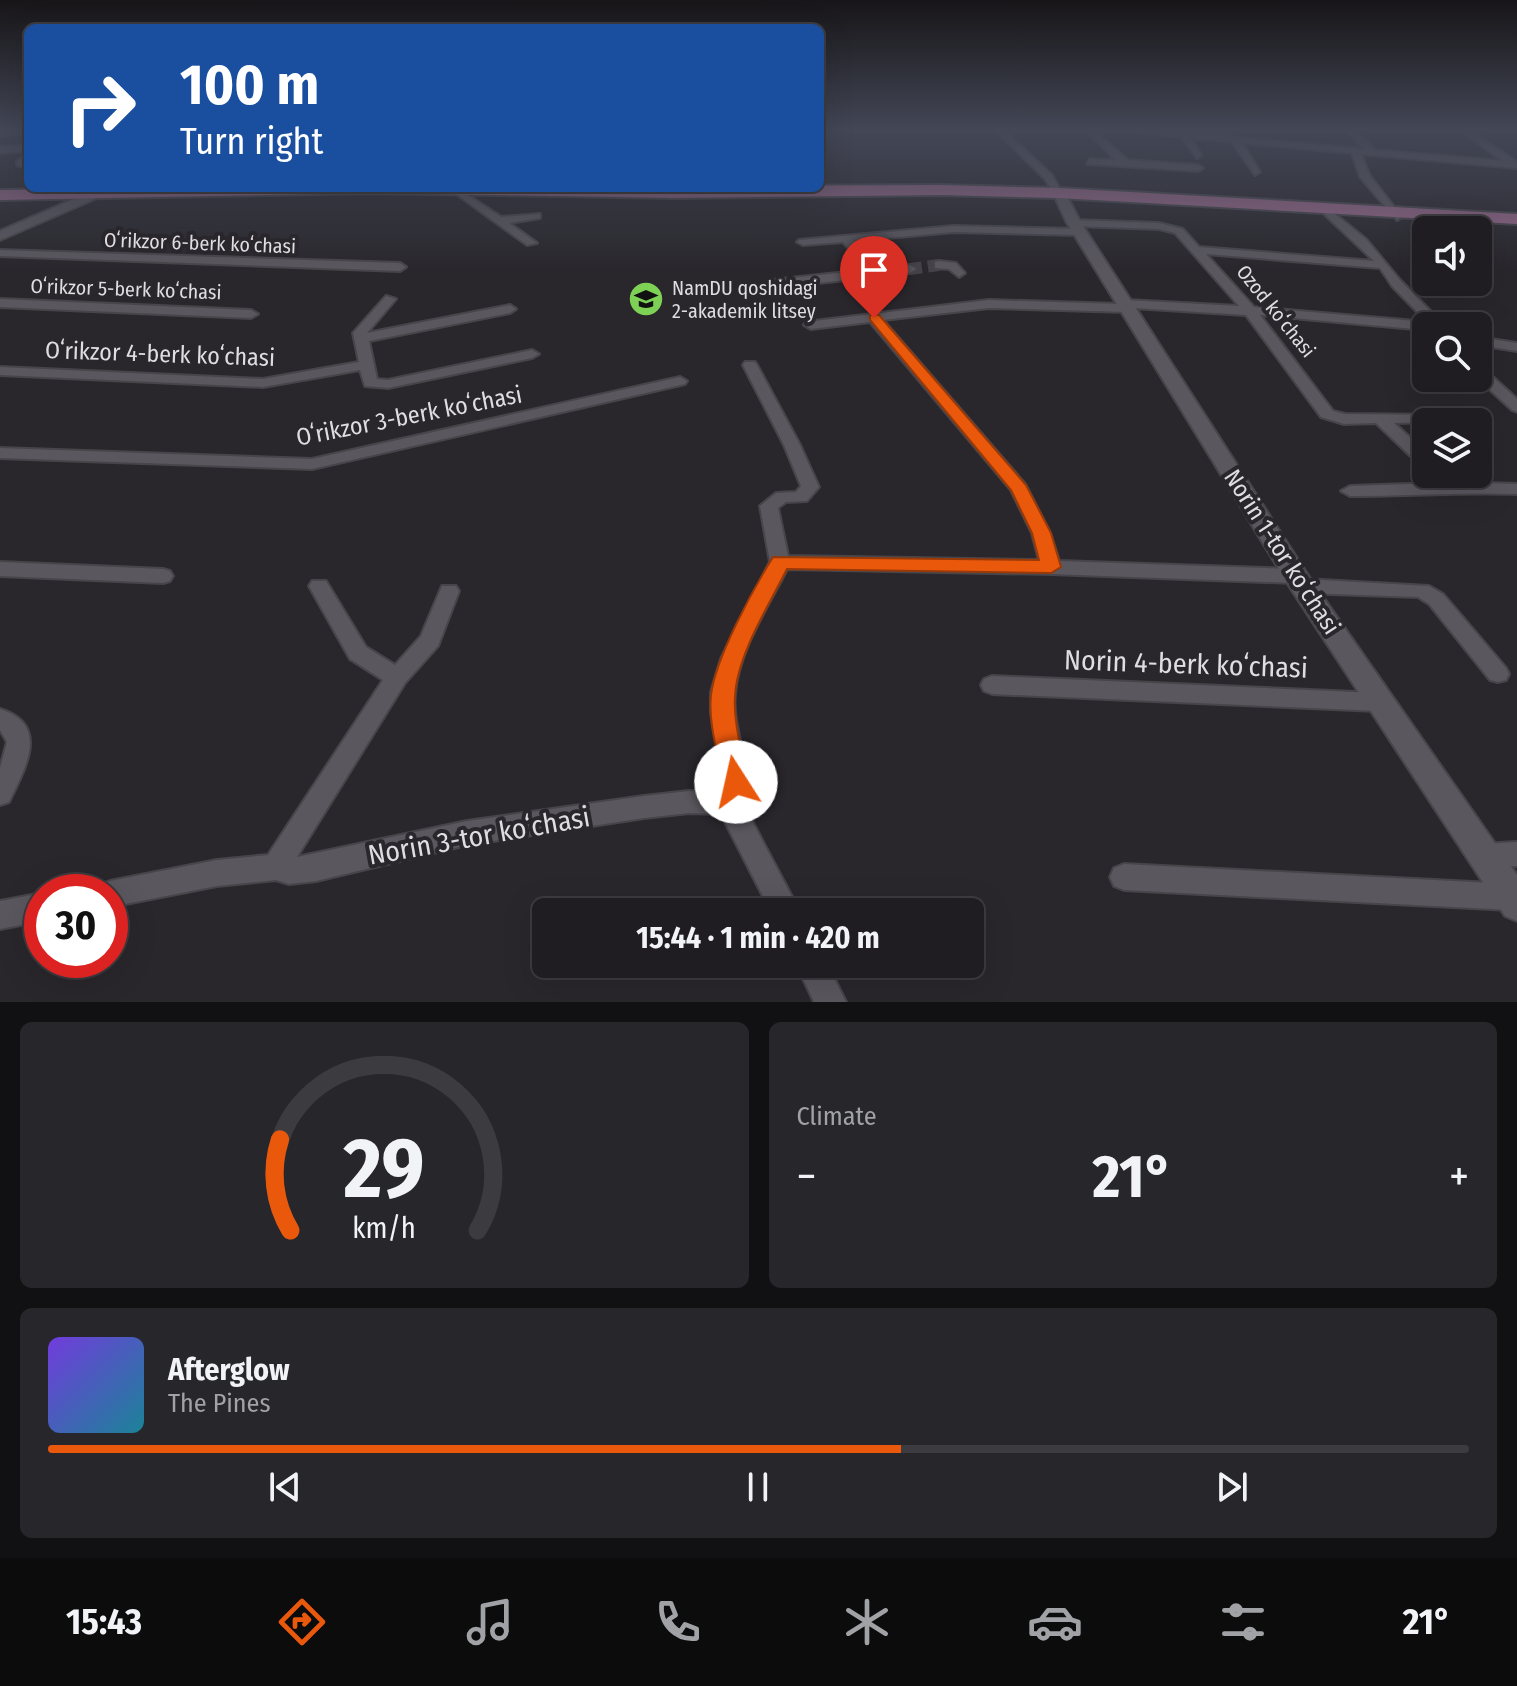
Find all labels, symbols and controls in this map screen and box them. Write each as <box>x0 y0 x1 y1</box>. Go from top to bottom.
text: 100 m <box>180 52 319 119</box>
icon: right <box>48 56 152 160</box>
text: Turn right <box>180 120 323 164</box>
map controls <box>1412 216 1492 488</box>
button: sound <box>1412 216 1492 296</box>
street label: Oʻrikzor 6-berk koʻchasi <box>104 228 296 258</box>
pin <box>840 236 908 318</box>
icon: arrive <box>852 248 896 292</box>
street label: Ozod koʻchasi <box>1232 260 1320 362</box>
street label: Oʻrikzor 5-berk koʻchasi <box>30 274 222 304</box>
place label: NamDU qoshidagi 2-akademik litsey <box>672 276 818 323</box>
school or university icon: NamDU qoshidagi 2-akademik litsey <box>627 280 665 318</box>
button: search <box>1412 312 1492 392</box>
street label: Oʻrikzor 4-berk koʻchasi <box>44 336 276 372</box>
street label: Oʻrikzor 3-berk koʻchasi <box>294 380 524 452</box>
button: layers <box>1412 408 1492 488</box>
street label: Norin 1-tor koʻchasi <box>1218 464 1346 640</box>
street label: Norin 4-berk koʻchasi <box>1064 643 1308 685</box>
position arrow <box>694 740 778 824</box>
street label: Norin 3-tor koʻchasi <box>366 800 592 872</box>
speed limit sign: 30 <box>24 874 128 978</box>
text: 15:44 · 1 min · 420 m <box>636 920 880 956</box>
text: Climate <box>797 1101 877 1132</box>
text: 29 <box>343 1119 425 1219</box>
text: 21° <box>1093 1141 1173 1213</box>
text: − <box>797 1150 816 1203</box>
text: + <box>1449 1150 1469 1203</box>
text: km/h <box>352 1211 416 1246</box>
text: Afterglow <box>168 1352 290 1388</box>
text: The Pines <box>168 1388 271 1419</box>
icon: previous <box>263 1465 307 1509</box>
icon: pause <box>736 1465 780 1509</box>
icon: next <box>1210 1465 1254 1509</box>
icon: directions <box>274 1594 330 1650</box>
icon: music <box>462 1594 518 1650</box>
icon: phone <box>650 1594 706 1650</box>
icon: climate <box>839 1594 895 1650</box>
icon: car <box>1027 1594 1083 1650</box>
icon: filters <box>1215 1594 1271 1650</box>
text: 15:43 <box>66 1600 142 1644</box>
text: 21° <box>1403 1600 1451 1644</box>

